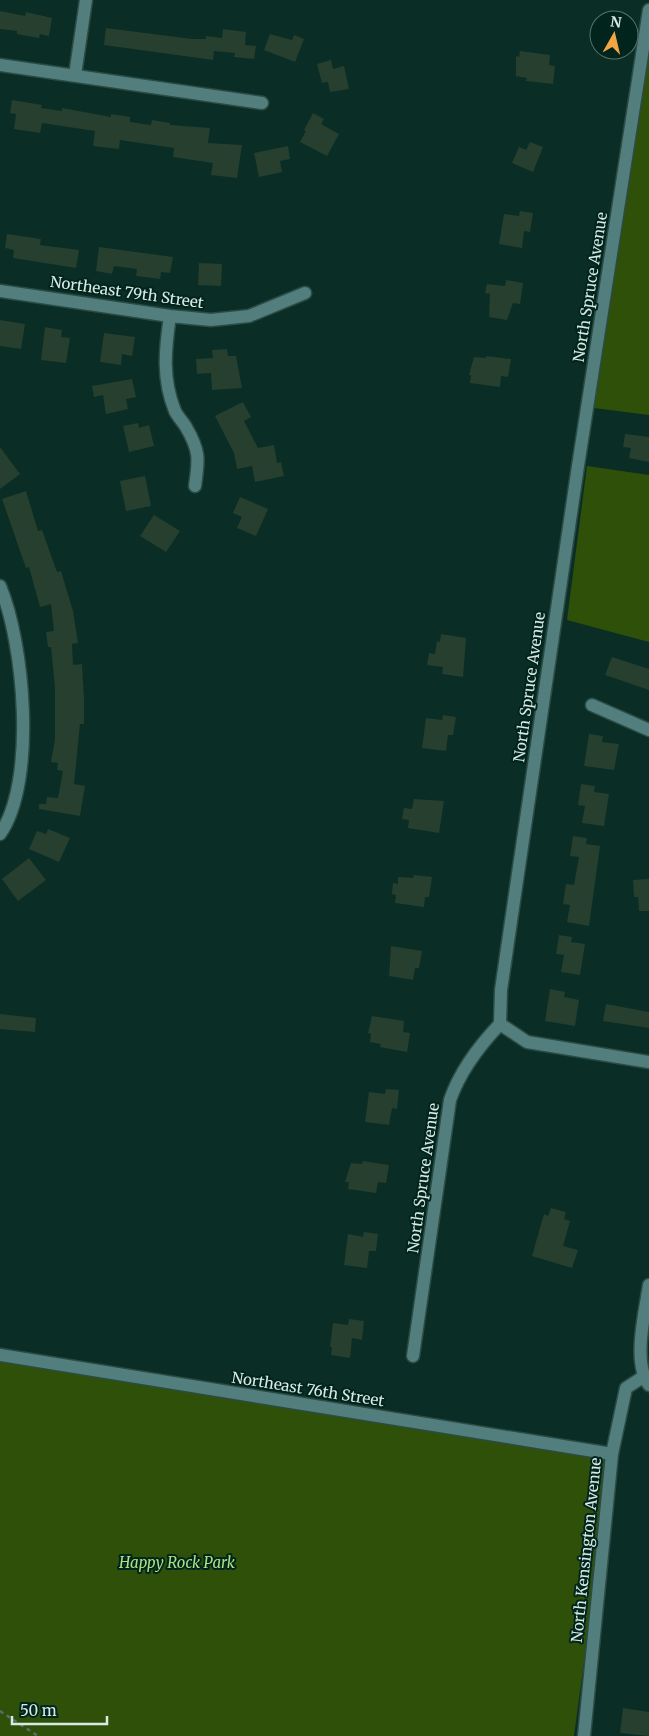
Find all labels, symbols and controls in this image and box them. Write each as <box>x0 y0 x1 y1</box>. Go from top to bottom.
north arrow <box>589 10 639 60</box>
text: N <box>609 12 623 32</box>
street label: North Spruce Avenue <box>569 210 611 363</box>
street label: Northeast 79th Street <box>49 272 205 312</box>
street label: North Spruce Avenue <box>509 610 549 763</box>
street label: North Spruce Avenue <box>403 1101 443 1254</box>
street label: Northeast 76th Street <box>230 1368 386 1410</box>
street label: North Kensington Avenue <box>567 1456 605 1643</box>
park label: Happy Rock Park <box>118 1553 236 1572</box>
scale bar <box>12 1694 108 1726</box>
text: 50 m <box>20 1701 57 1720</box>

